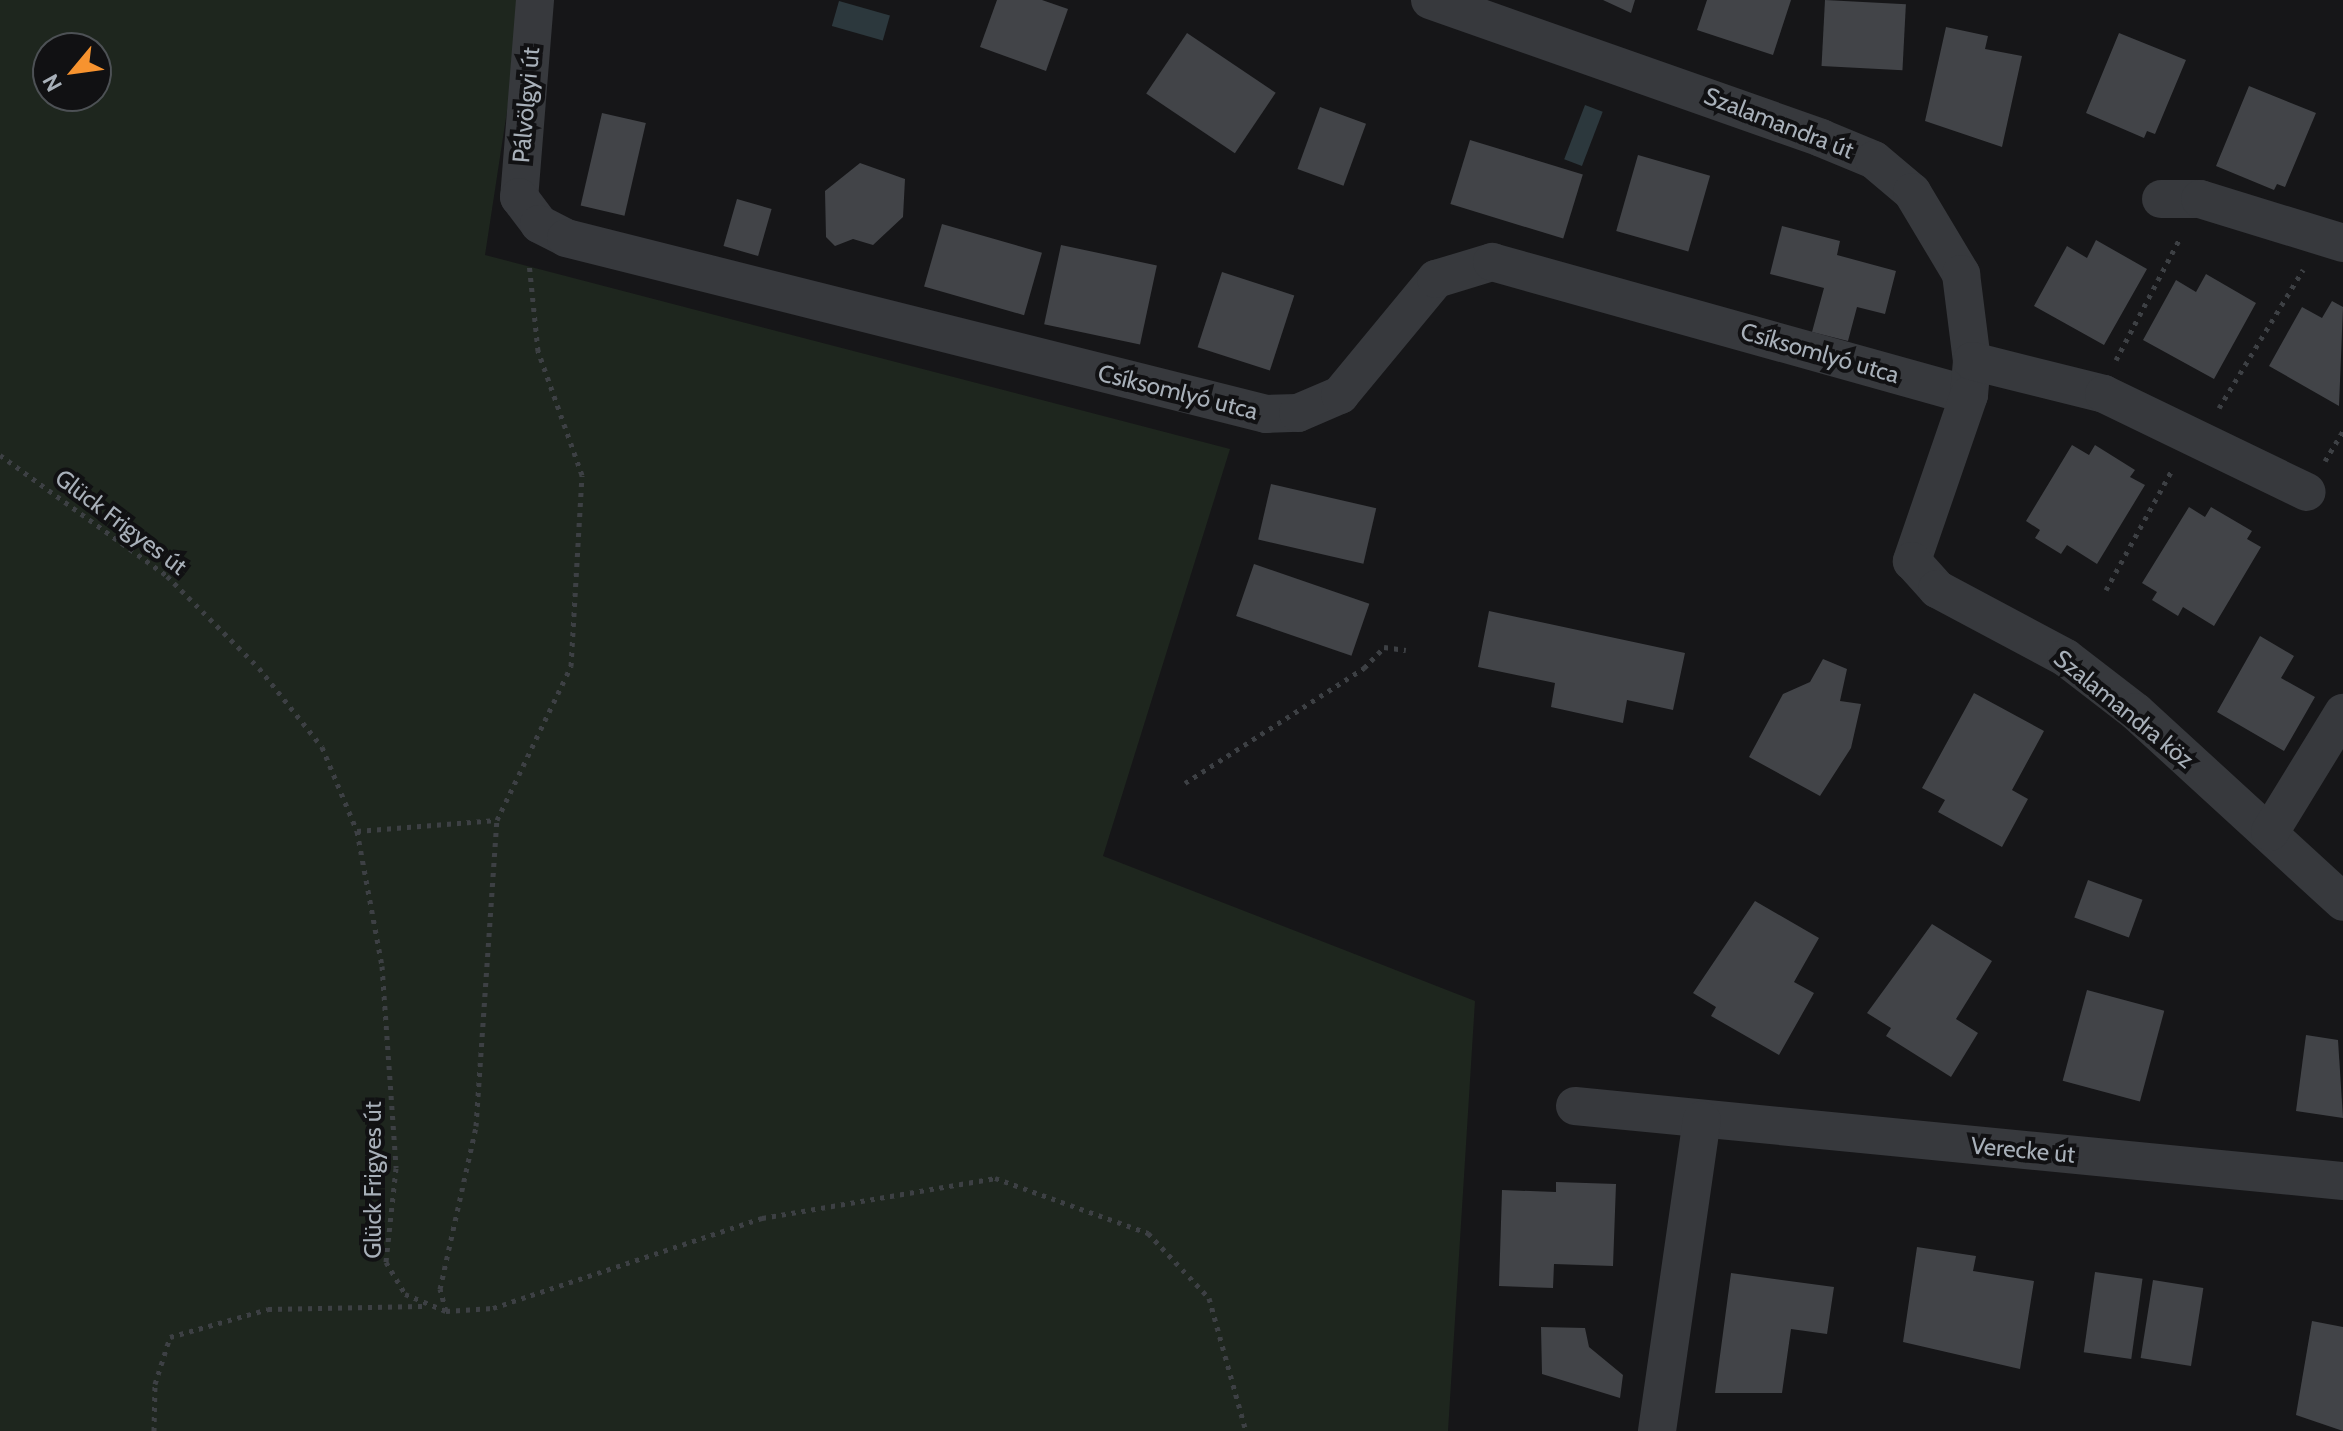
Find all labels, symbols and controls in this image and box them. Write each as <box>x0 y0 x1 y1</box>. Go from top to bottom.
north arrow <box>32 32 112 112</box>
street label: Pálvölgyi út <box>507 46 545 164</box>
text: N <box>37 70 68 96</box>
street label: Szalamandra út <box>1700 81 1858 165</box>
street label: Csíksomlyó utca <box>1737 317 1903 389</box>
street label: Csíksomlyó utca <box>1095 358 1261 426</box>
street label: Glück Frigyes út <box>49 463 193 581</box>
street label: Szalamandra köz <box>2048 644 2200 774</box>
street label: Glück Frigyes út <box>359 1101 387 1259</box>
street label: Verecke út <box>1970 1131 2076 1169</box>

